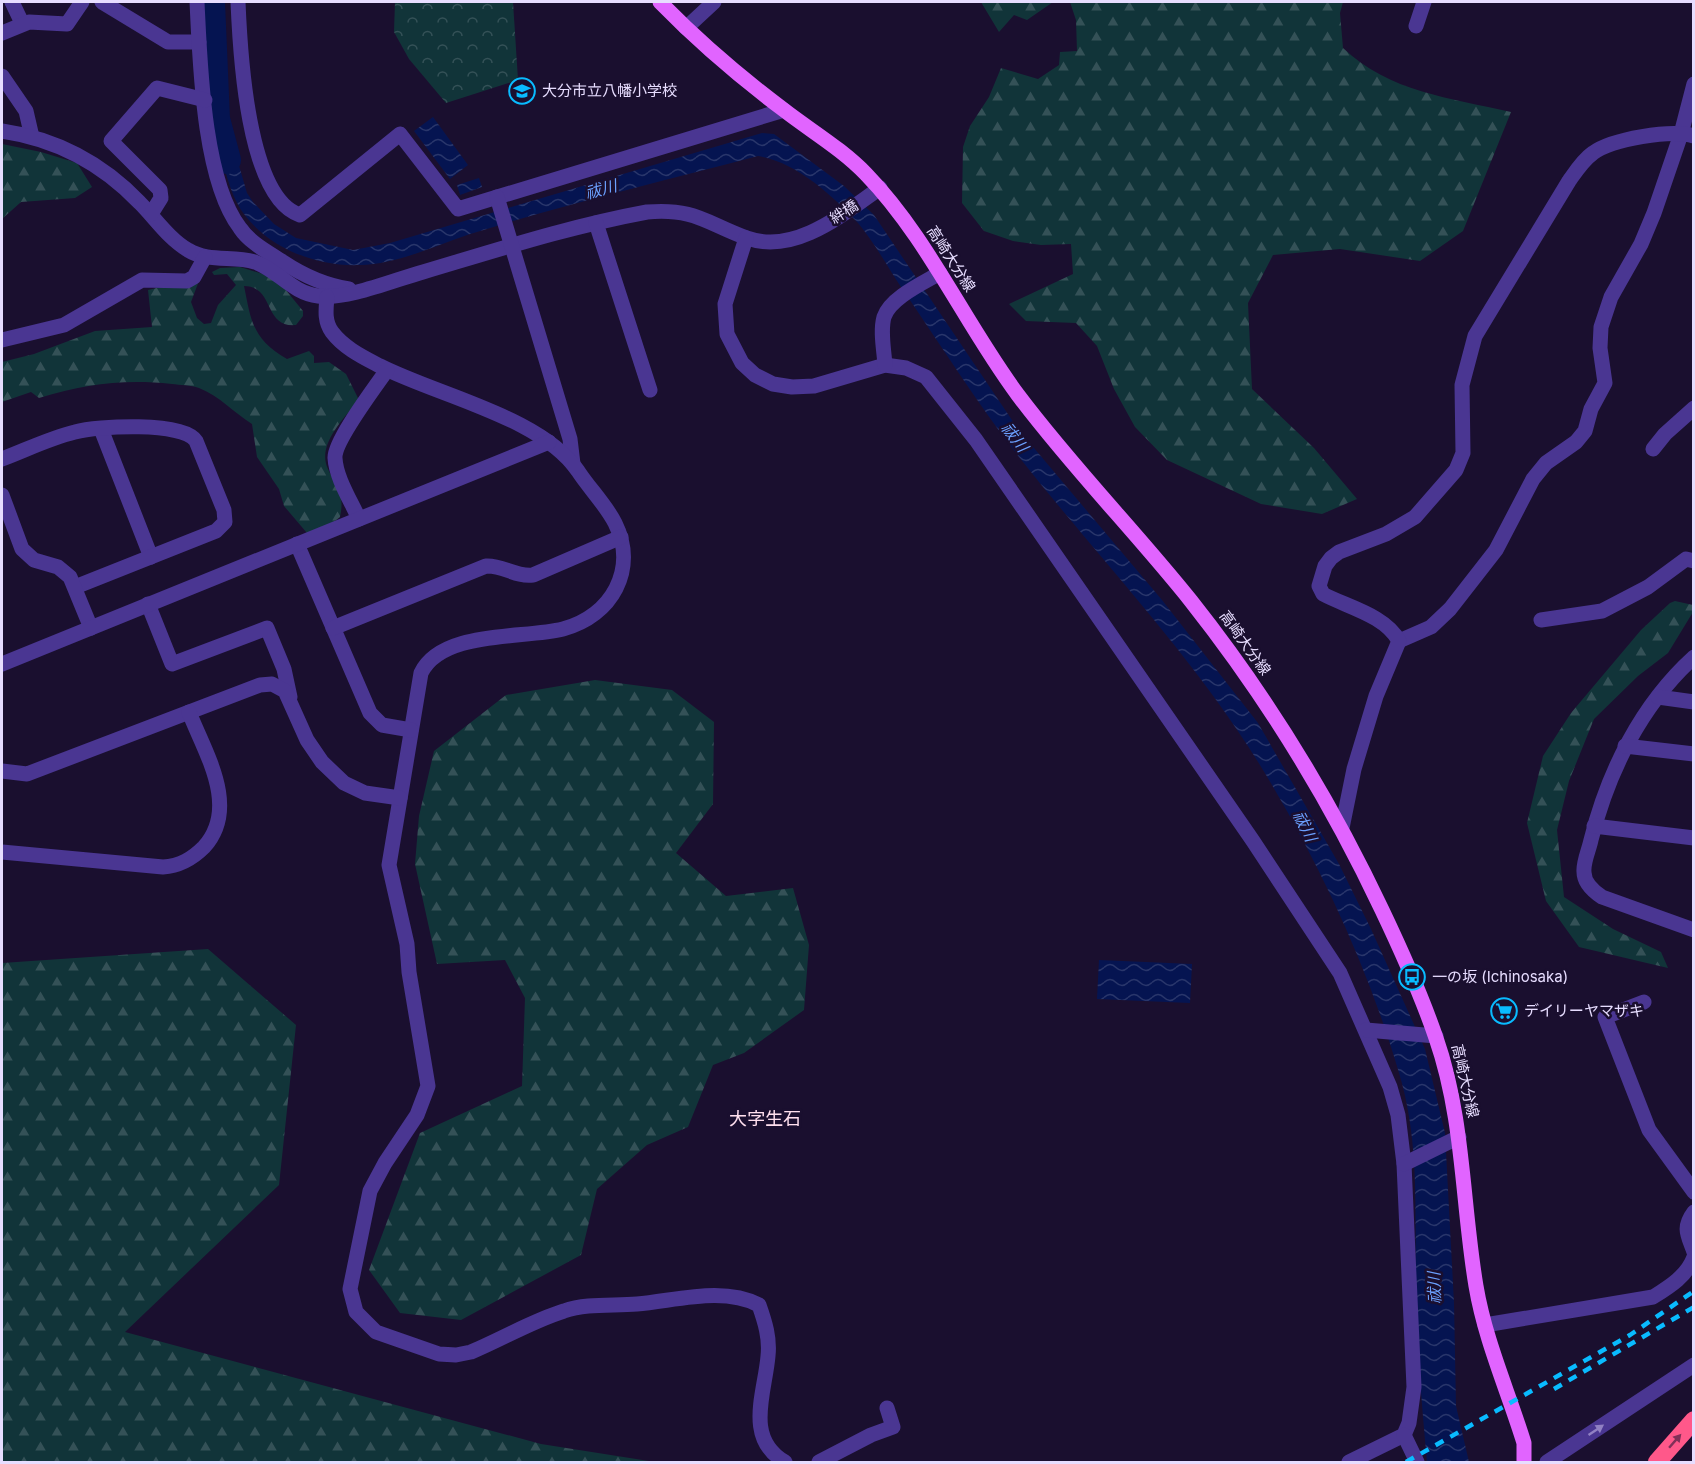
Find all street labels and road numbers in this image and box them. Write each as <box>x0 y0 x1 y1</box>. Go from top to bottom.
street label: 絆橋 <box>826 195 861 228</box>
street label: 高崎大分線 <box>923 222 980 295</box>
street label: 高崎大分線 <box>1216 607 1275 679</box>
street label: 高崎大分線 <box>1448 1042 1483 1120</box>

